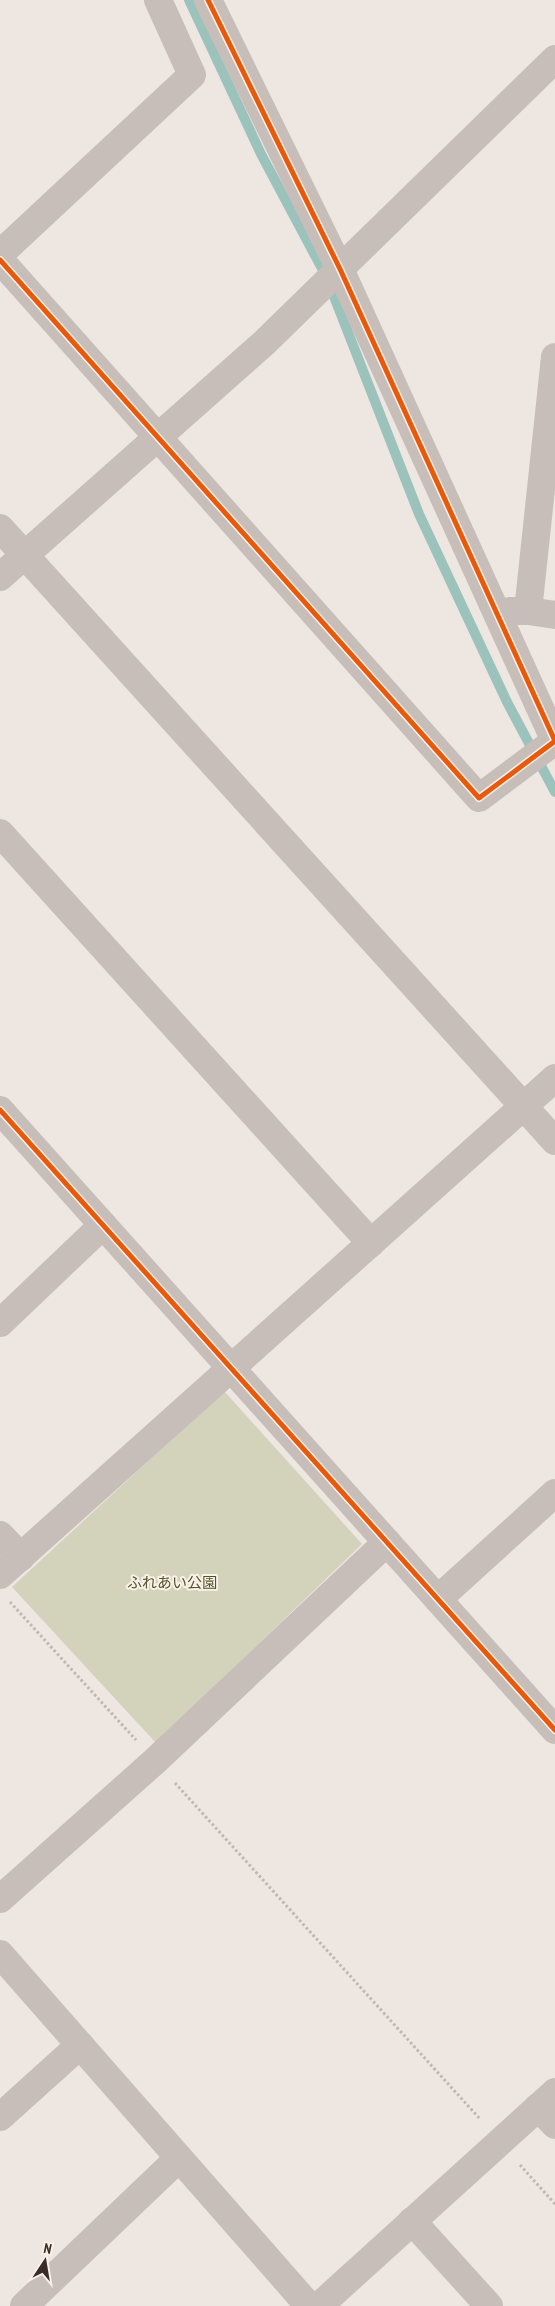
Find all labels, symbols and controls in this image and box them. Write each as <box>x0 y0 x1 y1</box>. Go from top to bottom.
park label: ふれあい公園 <box>127 1573 217 1592</box>
north arrow <box>20 2236 70 2286</box>
text: N <box>42 2239 53 2258</box>

